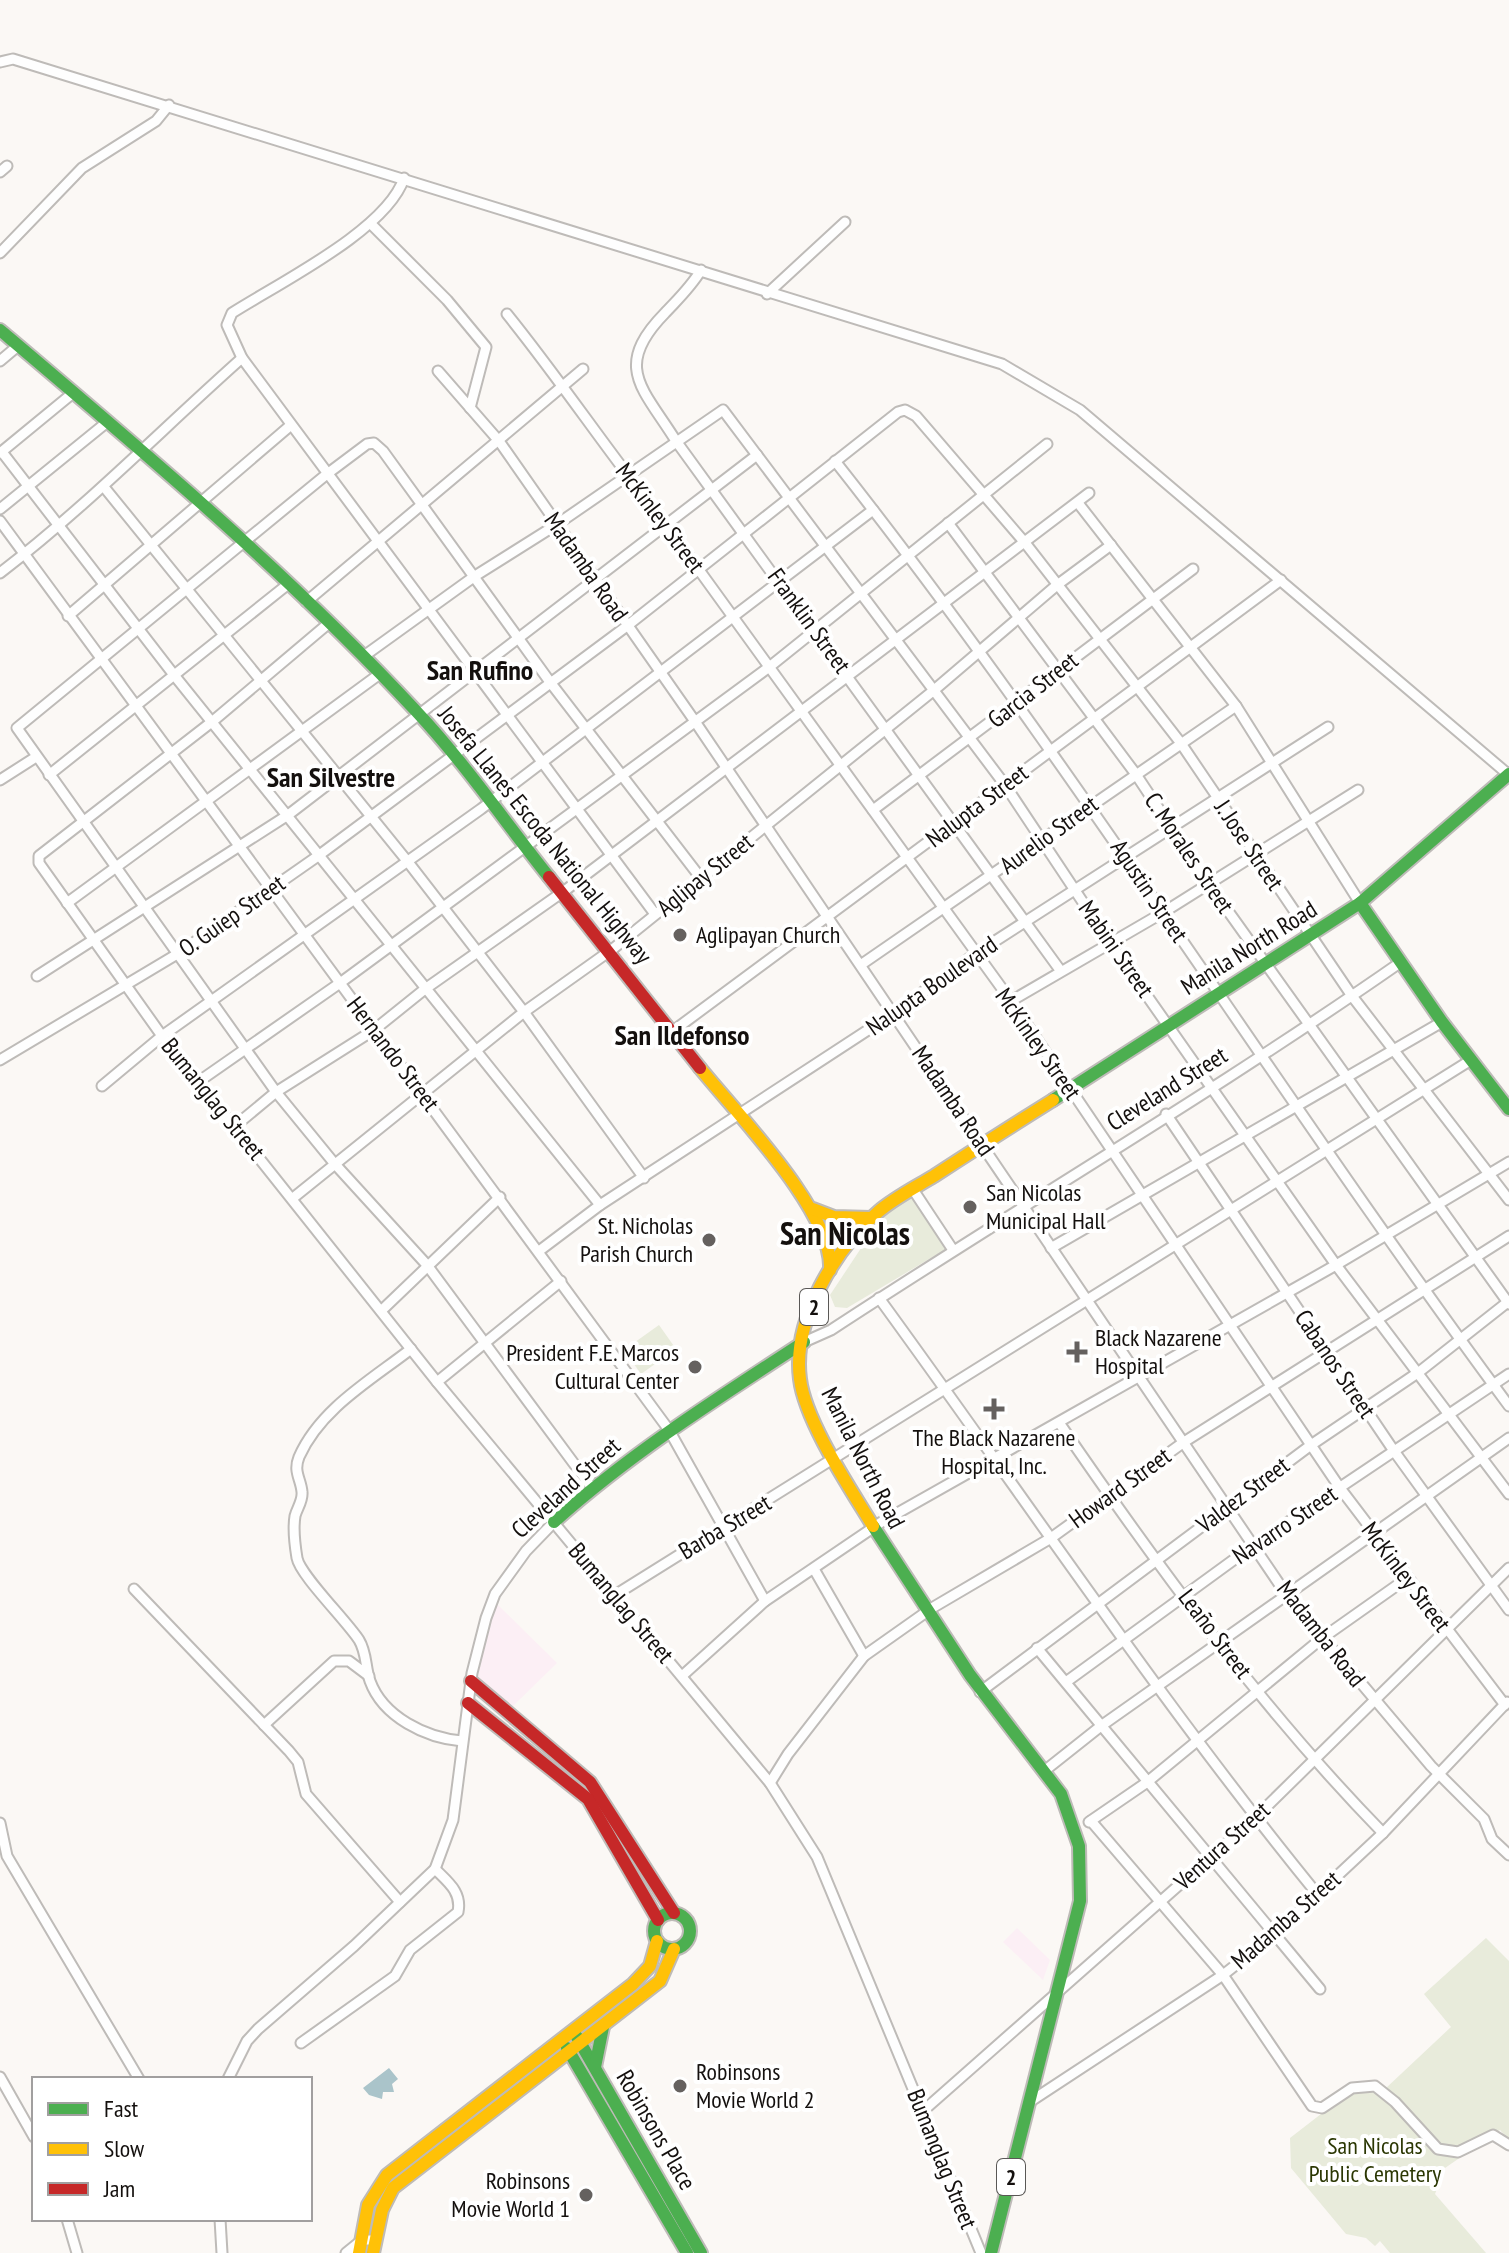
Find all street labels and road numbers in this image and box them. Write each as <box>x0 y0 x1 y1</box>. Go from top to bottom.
street label: McKinley Street <box>609 457 712 579</box>
street label: Madamba Road <box>537 506 635 627</box>
street label: Franklin Street <box>761 562 858 680</box>
street label: Garcia Street <box>981 644 1084 734</box>
street label: Josefa Llanes Escoda National Highway <box>431 699 659 970</box>
street label: Nalupta Street <box>919 757 1034 854</box>
street label: C. Morales Street <box>1138 786 1241 919</box>
street label: Aurelio Street <box>993 788 1104 881</box>
street label: J. Jose Street <box>1207 793 1291 896</box>
street label: Aglipay Street <box>650 826 760 923</box>
street label: Agustin Street <box>1104 834 1195 948</box>
street label: O. Guiep Street <box>172 867 291 964</box>
street label: Manila North Road <box>1175 893 1322 1002</box>
street label: Mabini Street <box>1072 894 1161 1003</box>
street label: Nalupta Boulevard <box>860 929 1003 1042</box>
street label: McKinley Street <box>989 982 1089 1106</box>
street label: Hernando Street <box>340 990 447 1117</box>
street label: Bumanglag Street <box>155 1031 272 1166</box>
street label: Cleveland Street <box>1101 1039 1233 1138</box>
street label: Madamba Road <box>905 1040 1002 1162</box>
road number: 2 <box>800 1289 828 1325</box>
street label: Cabanos Street <box>1288 1304 1383 1424</box>
street label: Manila North Road <box>815 1382 912 1534</box>
street label: Cleveland Street <box>505 1430 627 1545</box>
street label: Howard Street <box>1063 1440 1177 1535</box>
street label: Valdez Street <box>1189 1449 1296 1540</box>
street label: Navarro Street <box>1226 1478 1343 1571</box>
street label: Barba Street <box>673 1487 777 1566</box>
street label: McKinley Street <box>1355 1516 1458 1638</box>
street label: Bumanglag Street <box>562 1536 681 1670</box>
street label: Madamba Road <box>1270 1574 1373 1693</box>
street label: Leaño Street <box>1172 1583 1259 1685</box>
street label: Ventura Street <box>1167 1794 1276 1897</box>
street label: Madamba Street <box>1224 1863 1347 1976</box>
street label: Robinsons Place <box>610 2064 703 2195</box>
street label: Bumanglag Street <box>900 2084 985 2234</box>
road number: 2 <box>997 2159 1025 2195</box>

